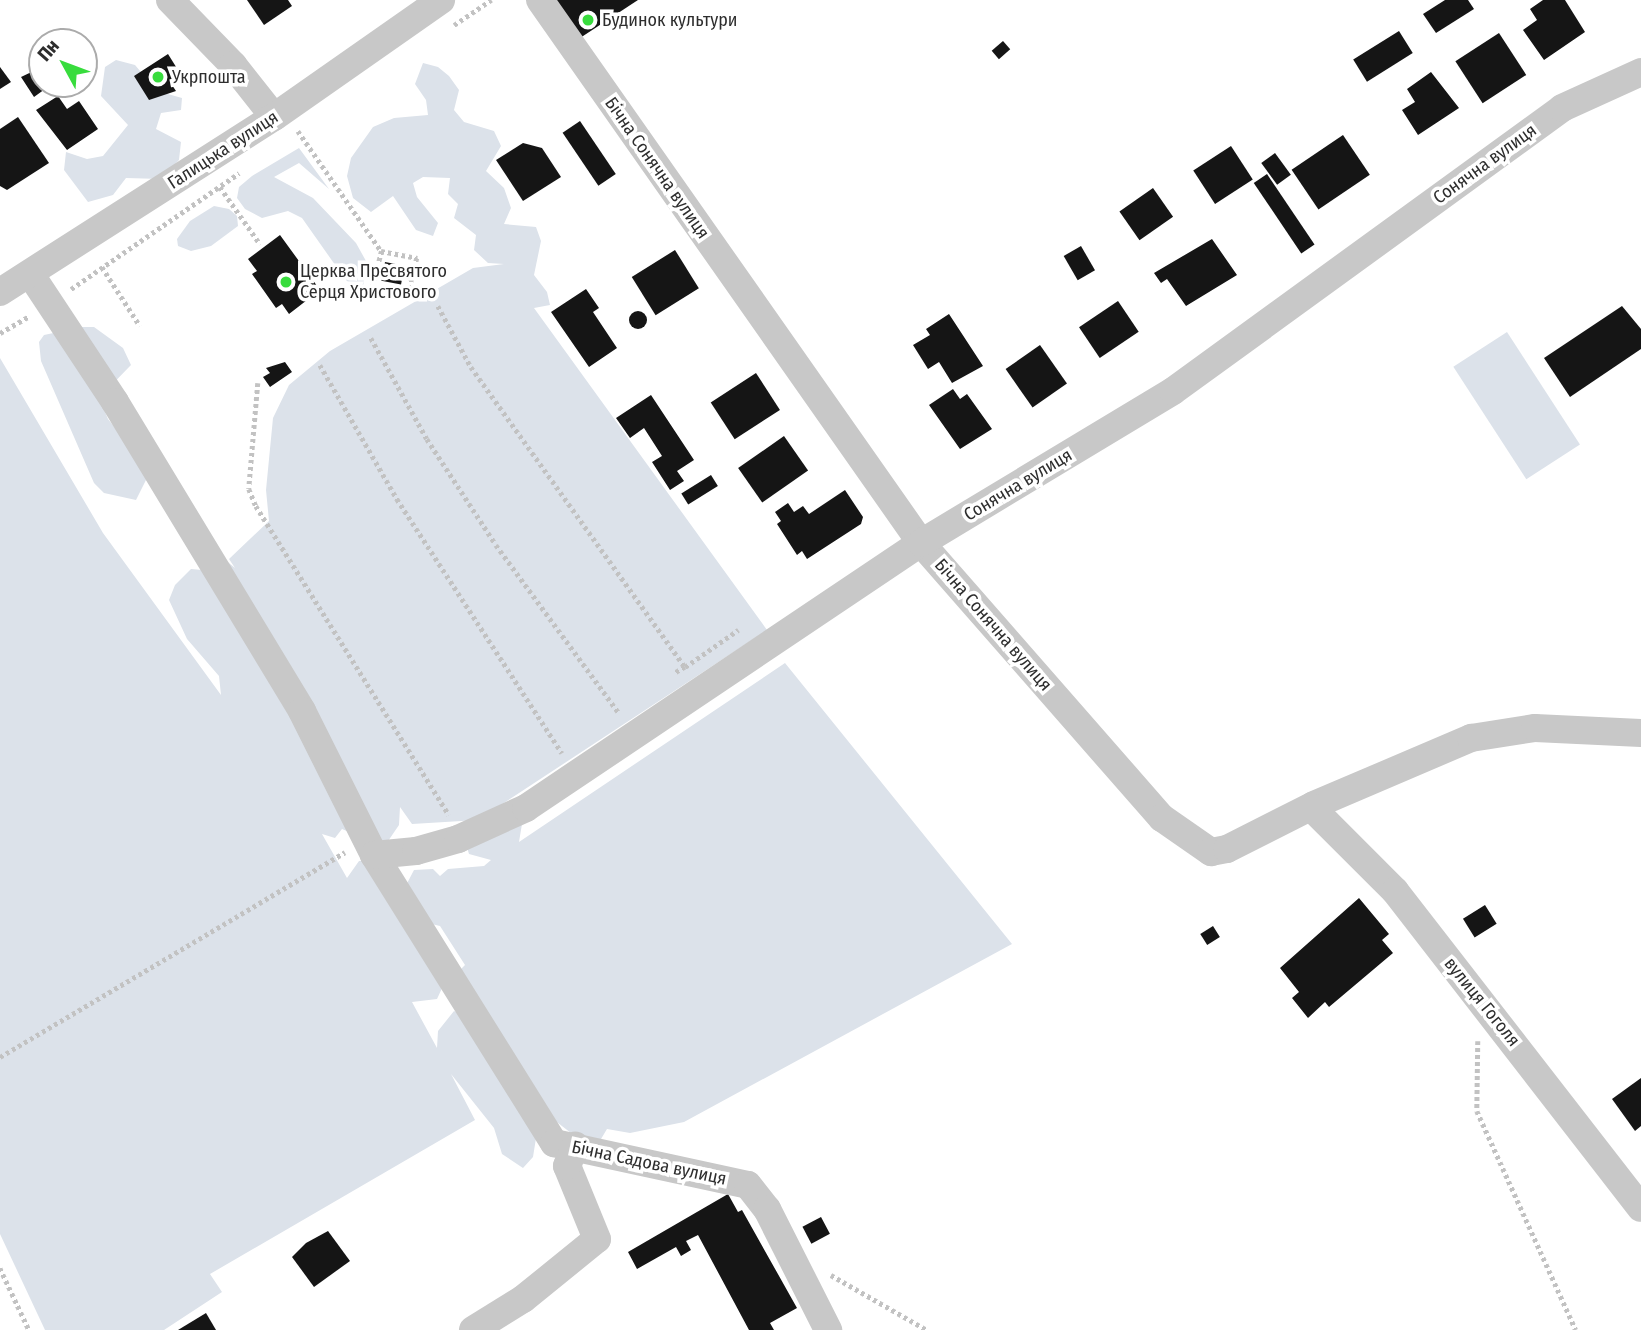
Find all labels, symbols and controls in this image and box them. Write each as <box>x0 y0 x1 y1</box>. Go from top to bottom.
place label: Будинок культури <box>602 9 738 31</box>
marker: Будинок культури <box>580 12 596 28</box>
north arrow <box>28 28 98 98</box>
text: Пн <box>33 35 64 66</box>
place label: Укрпошта <box>172 66 246 88</box>
marker: Укрпошта <box>150 69 166 85</box>
street label: Бічна Сонячна вулиця <box>600 93 714 243</box>
street label: Галицька вулиця <box>164 106 282 194</box>
street label: Сонячна вулиця <box>1429 119 1541 209</box>
place label: Церква Пресвятого Серця Христового <box>300 261 447 304</box>
marker: Церква Пресвятого Серця Христового <box>278 274 294 290</box>
street label: Сонячна вулиця <box>960 444 1076 526</box>
street label: Бічна Сонячна вулиця <box>930 555 1056 695</box>
street label: вулиця Гоголя <box>1440 953 1524 1051</box>
street label: Бічна Садова вулиця <box>570 1136 728 1190</box>

